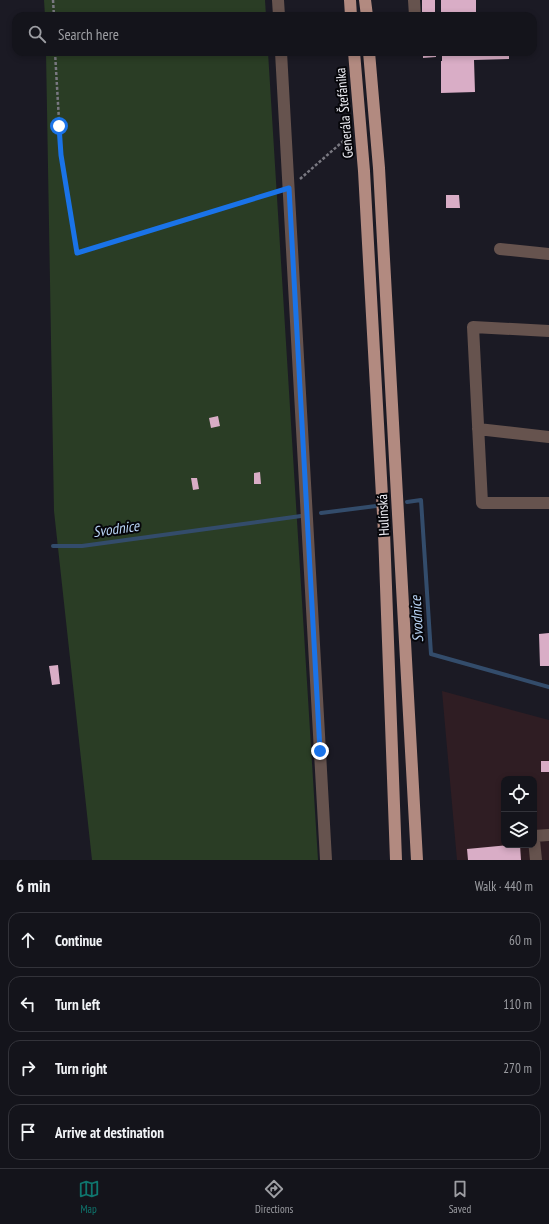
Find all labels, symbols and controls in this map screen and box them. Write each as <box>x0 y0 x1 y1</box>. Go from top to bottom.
search box <box>12 12 537 56</box>
icon: search <box>26 23 48 45</box>
text: Search here <box>58 25 119 44</box>
street label: Generála Štefánika <box>331 67 357 159</box>
route start <box>50 117 68 135</box>
street label: Hulínská <box>373 494 393 536</box>
water label: Svodnice <box>92 516 141 541</box>
water label: Svodnice <box>406 595 427 643</box>
route end <box>311 742 329 760</box>
map controls <box>501 776 537 848</box>
button: locate <box>501 776 537 812</box>
button: layers <box>501 812 537 848</box>
text: 6 min <box>16 875 50 897</box>
text: Walk · 440 m <box>475 878 533 895</box>
icon: ahead <box>17 929 39 951</box>
text: Continue <box>55 931 102 950</box>
text: 60 m <box>509 932 532 949</box>
icon: left <box>17 993 39 1015</box>
text: Turn left <box>55 995 100 1014</box>
text: 110 m <box>503 996 532 1013</box>
icon: right <box>17 1057 39 1079</box>
text: Turn right <box>55 1059 107 1078</box>
text: 270 m <box>503 1060 532 1077</box>
icon: arrive <box>17 1121 39 1143</box>
text: Arrive at destination <box>55 1123 164 1142</box>
tab: Map <box>78 1178 100 1216</box>
tab: Directions <box>255 1178 293 1216</box>
tab: Saved <box>449 1178 471 1216</box>

